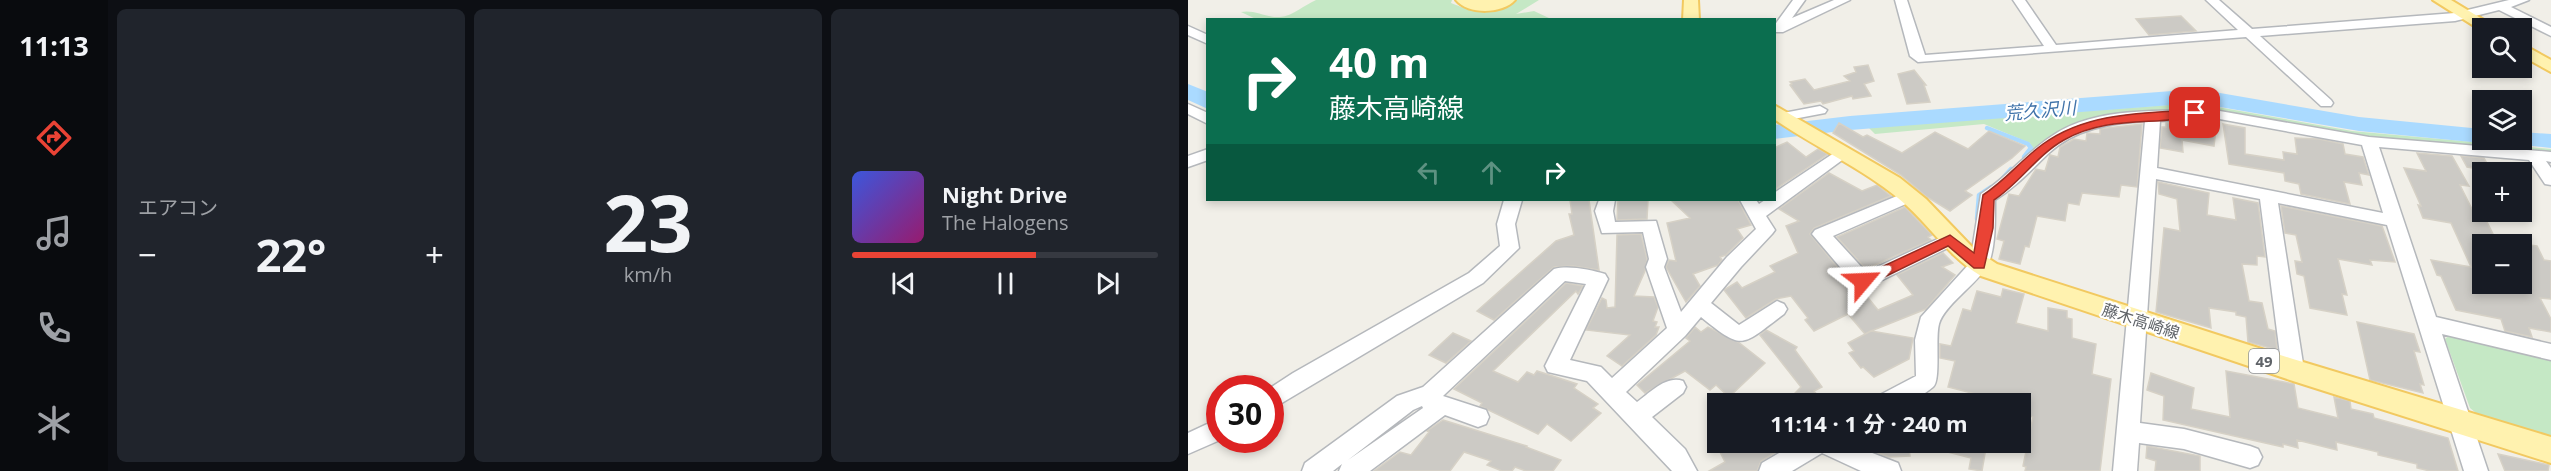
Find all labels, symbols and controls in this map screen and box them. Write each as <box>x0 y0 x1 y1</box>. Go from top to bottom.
map controls <box>2472 18 2532 294</box>
button: search <box>2472 18 2532 78</box>
text: 11:13 <box>19 27 89 64</box>
text: 40 m <box>1329 33 1429 90</box>
icon: right <box>1230 42 1308 120</box>
pin <box>2169 87 2220 138</box>
text: 藤木高崎線 <box>1329 89 1464 126</box>
button: layers <box>2472 90 2532 150</box>
water label: 荒久沢川 <box>2003 95 2079 125</box>
icon: arrive <box>2178 96 2211 129</box>
icon: directions <box>33 117 75 159</box>
icon: left <box>1412 156 1445 189</box>
icon: ahead <box>1475 156 1508 189</box>
icon: right <box>1538 156 1571 189</box>
button: + <box>2472 162 2532 222</box>
text: 23 <box>603 169 693 275</box>
text: Night Drive <box>942 179 1067 209</box>
text: エアコン <box>138 194 218 221</box>
text: The Halogens <box>942 209 1069 236</box>
icon: music <box>33 212 75 254</box>
text: 22° <box>256 224 326 285</box>
text: − <box>138 232 157 277</box>
text: + <box>425 232 444 277</box>
button: − <box>2472 234 2532 294</box>
position arrow <box>1831 249 1895 313</box>
text: km/h <box>624 261 672 288</box>
icon: previous <box>887 267 920 300</box>
icon: pause <box>989 267 1022 300</box>
icon: next <box>1091 267 1124 300</box>
street label: 藤木高崎線 <box>2100 298 2182 344</box>
icon: phone <box>33 307 75 349</box>
road number: 49 <box>2249 349 2279 373</box>
speed limit sign: 30 <box>1206 375 1284 453</box>
icon: climate <box>33 402 75 444</box>
text: 11:14 · 1 分 · 240 m <box>1770 408 1968 438</box>

